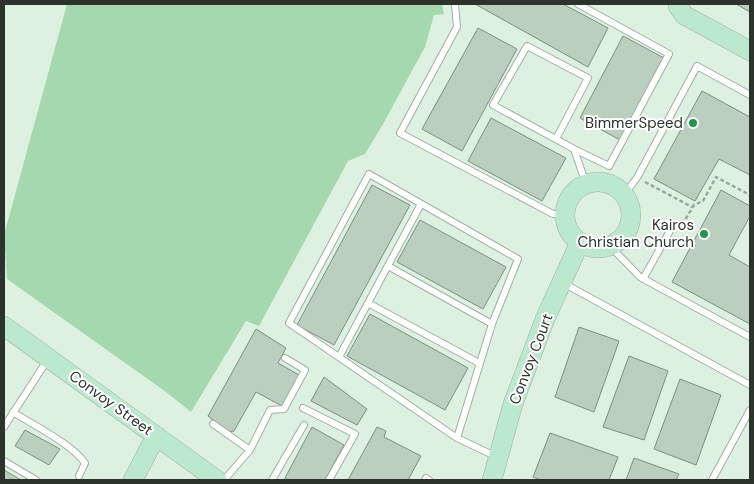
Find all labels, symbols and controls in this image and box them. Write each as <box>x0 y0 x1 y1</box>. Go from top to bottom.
place label: BimmerSpeed <box>585 113 683 133</box>
marker: BimmerSpeed <box>687 117 699 129</box>
place label: Kairos Christian Church <box>578 215 694 252</box>
marker: Kairos Christian Church <box>698 228 710 240</box>
street label: Convoy Court <box>504 311 558 407</box>
street label: Convoy Street <box>65 366 157 440</box>

